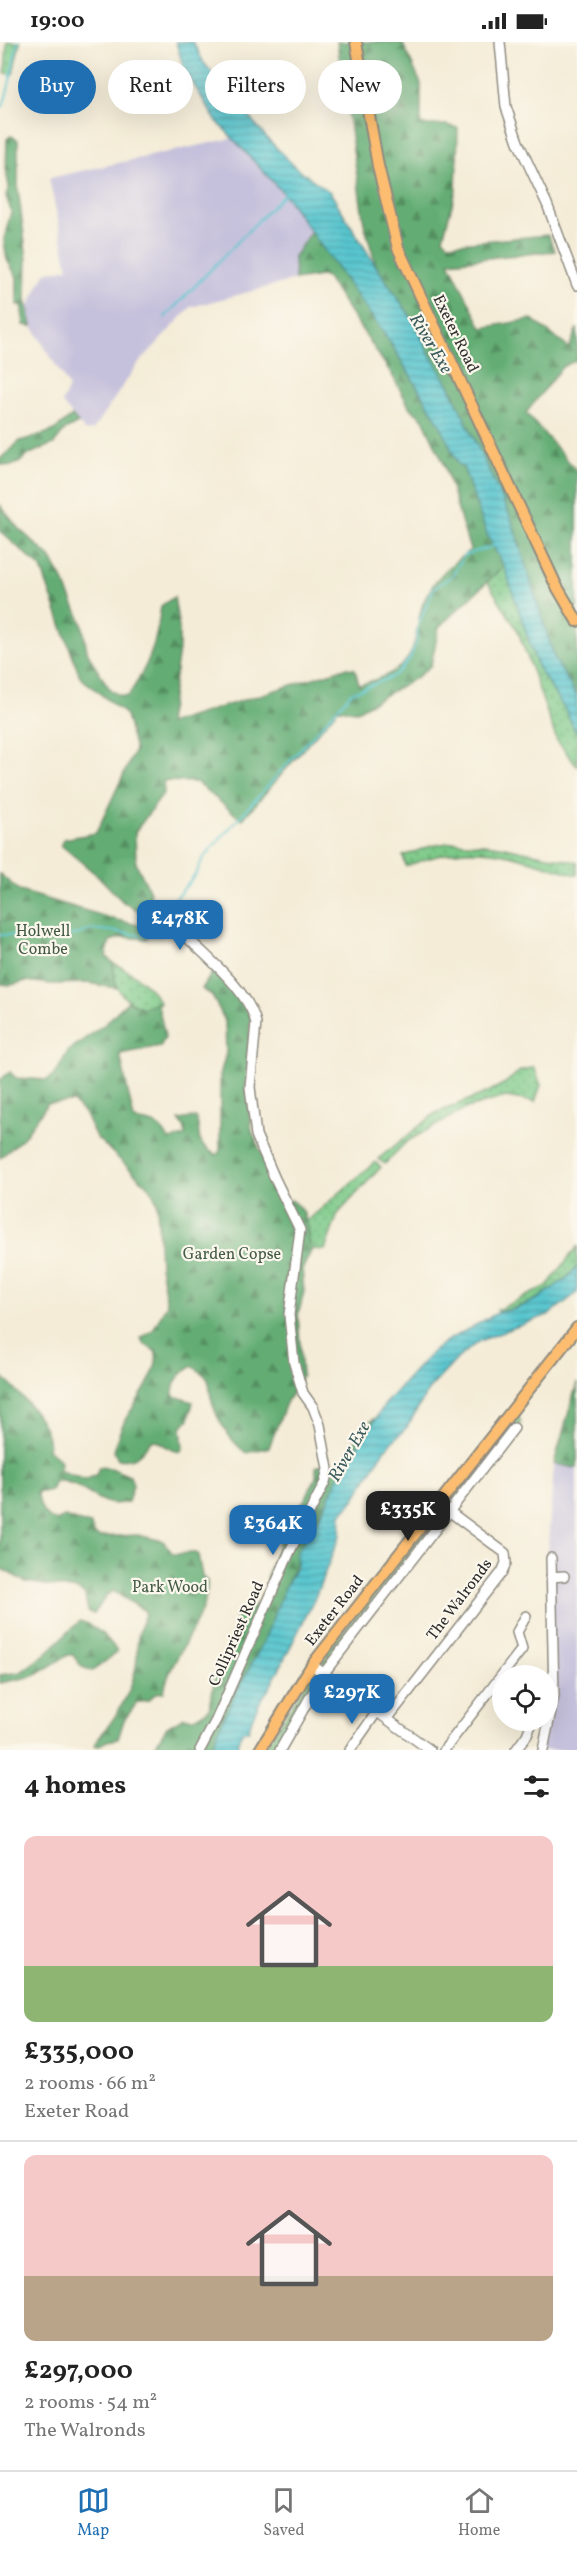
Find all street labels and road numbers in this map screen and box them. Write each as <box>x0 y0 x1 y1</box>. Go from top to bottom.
street label: Exeter Road <box>427 291 483 377</box>
street label: The Walronds <box>422 1554 498 1645</box>
street label: Exeter Road <box>300 1571 370 1651</box>
street label: Collipriest Road <box>204 1578 270 1690</box>

